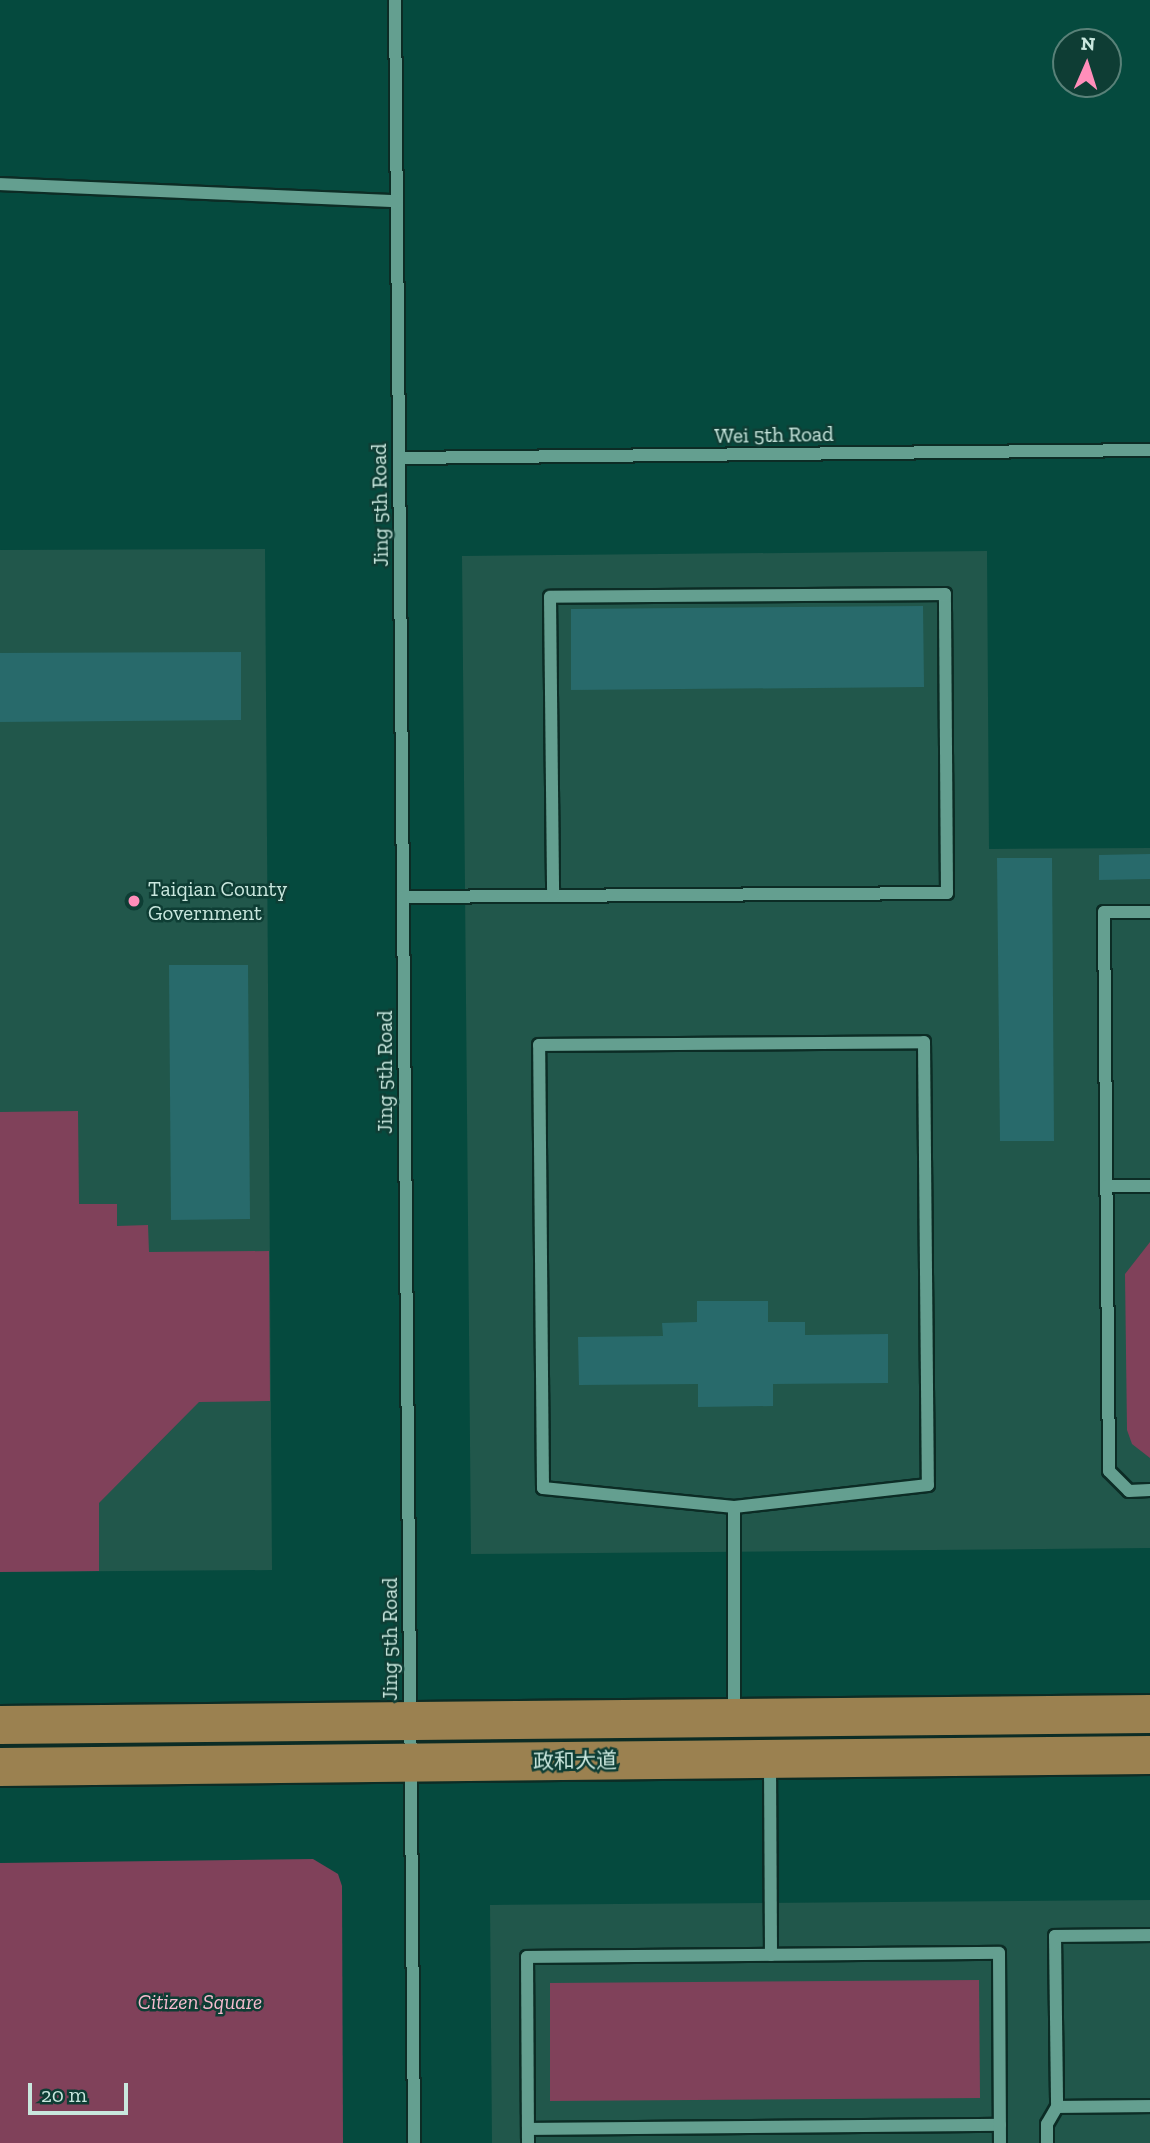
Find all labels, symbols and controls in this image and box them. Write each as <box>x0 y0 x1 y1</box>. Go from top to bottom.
north arrow <box>1052 28 1122 98</box>
text: N <box>1080 32 1096 55</box>
street label: Wei 5th Road <box>714 421 834 449</box>
street label: Jing 5th Road <box>366 443 394 567</box>
place label: Taiqian County Government <box>148 876 287 926</box>
marker: Taiqian County Government <box>126 893 142 909</box>
street label: Jing 5th Road <box>372 1010 398 1134</box>
street label: Jing 5th Road <box>377 1577 403 1701</box>
street label: 政和大道 <box>533 1748 617 1774</box>
park label: Citizen Square <box>138 1989 262 2015</box>
scale bar <box>32 2070 131 2114</box>
text: 20 m <box>41 2082 87 2107</box>

